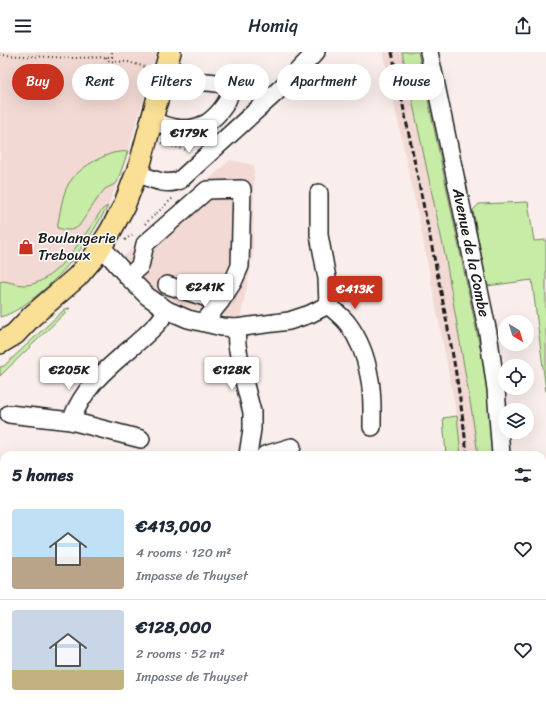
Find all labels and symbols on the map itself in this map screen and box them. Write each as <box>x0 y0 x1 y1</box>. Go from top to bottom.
pin: €179K <box>161 120 217 154</box>
street label: Avenue de la Combe <box>445 185 497 320</box>
place label: Boulangerie Treboux <box>38 225 116 268</box>
shop icon: Boulangerie Treboux <box>17 238 35 256</box>
pin: €241K <box>177 274 233 308</box>
pin: €413K <box>327 276 383 310</box>
north arrow <box>498 315 534 351</box>
pin: €205K <box>41 357 97 391</box>
pin: €128K <box>204 357 260 391</box>

